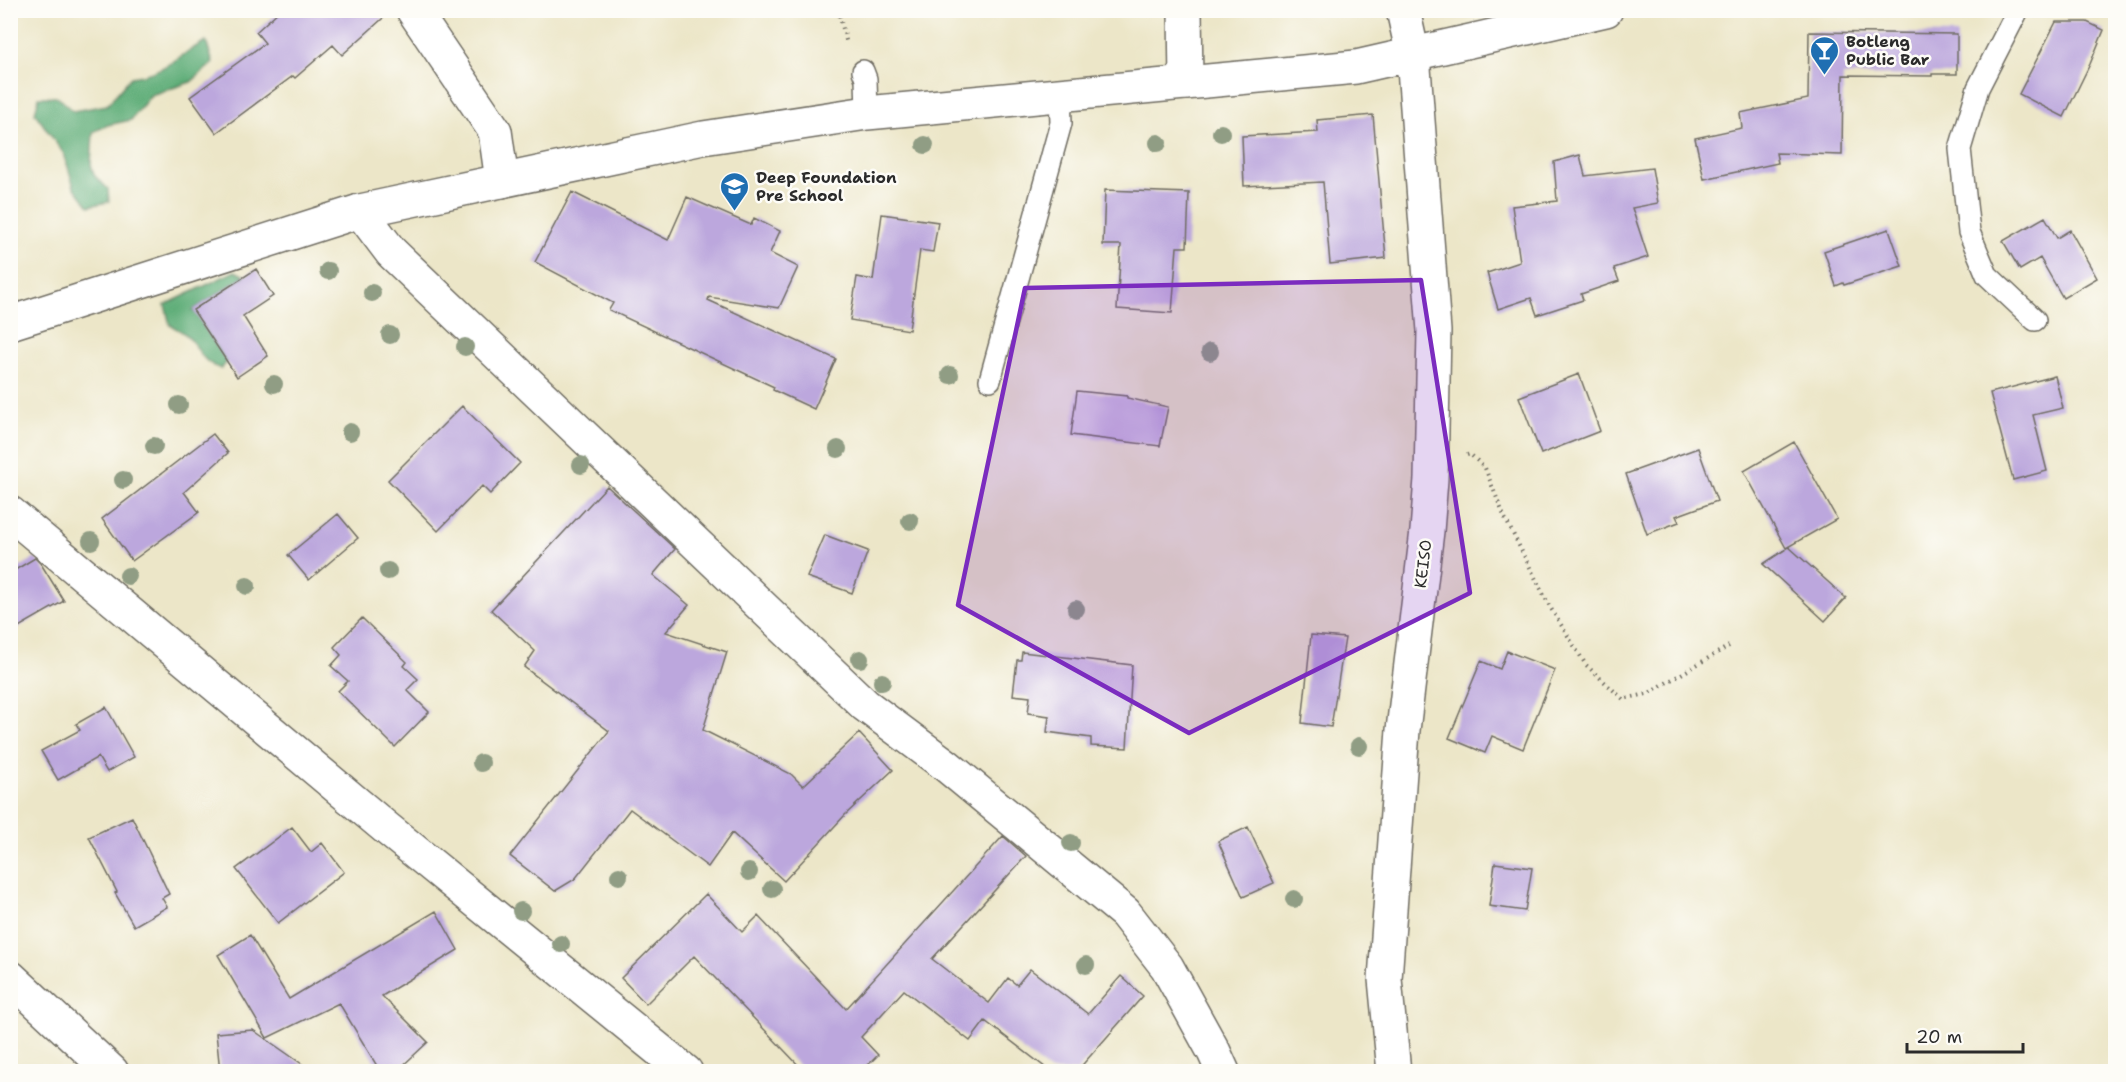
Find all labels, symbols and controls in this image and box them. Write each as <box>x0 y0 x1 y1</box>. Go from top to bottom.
place label: Botleng Public Bar <box>1846 31 1930 70</box>
bar icon: Botleng Public Bar <box>1809 34 1841 76</box>
place label: Deep Foundation Pre School <box>756 167 897 206</box>
school or university icon: Deep Foundation Pre School <box>719 170 751 212</box>
street label: KEISO <box>1410 539 1436 589</box>
scale bar <box>1907 1016 2022 1054</box>
text: 20 m <box>1916 1025 1962 1049</box>

